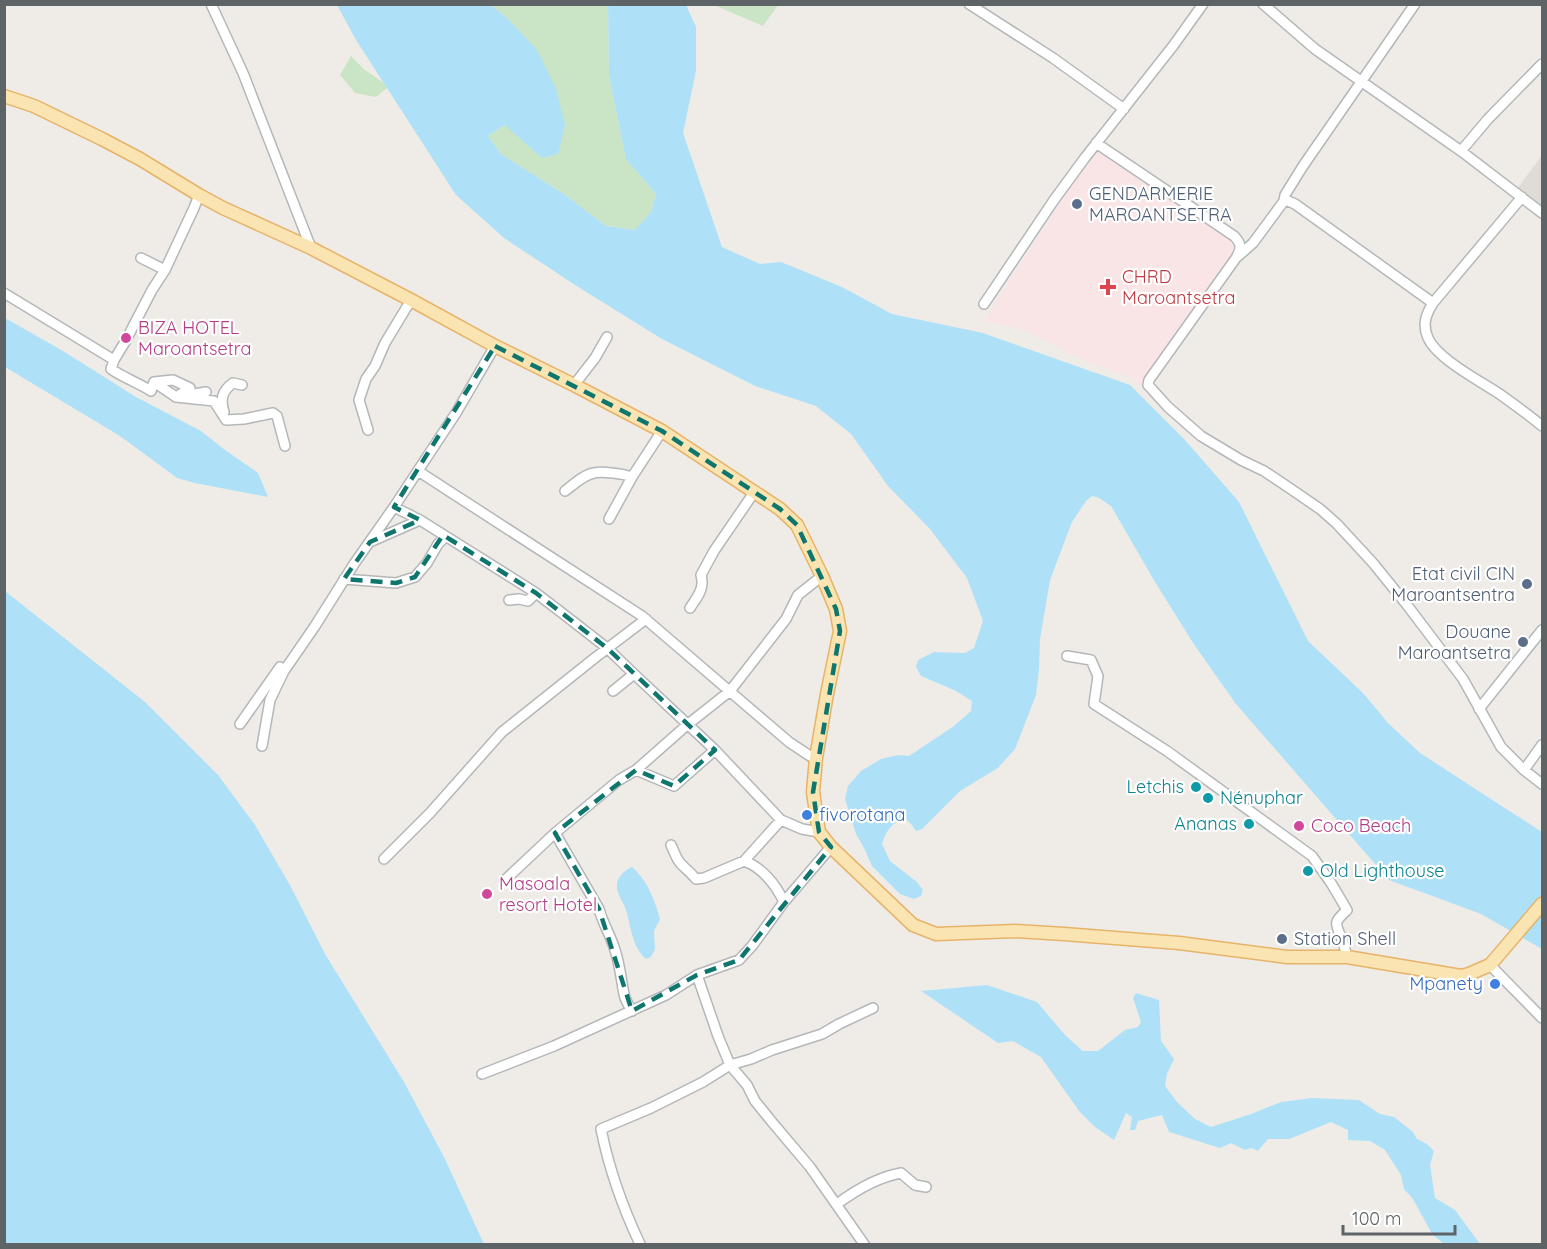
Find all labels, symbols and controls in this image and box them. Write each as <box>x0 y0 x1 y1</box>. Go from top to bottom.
place label: GENDARMERIE MAROANTSETRA <box>1089 182 1232 226</box>
marker: GENDARMERIE MAROANTSETRA <box>1070 197 1084 211</box>
place label: CHRD Maroantsetra <box>1122 265 1235 309</box>
marker: CHRD Maroantsetra <box>1099 278 1117 296</box>
place label: BIZA HOTEL Maroantsetra <box>138 316 251 360</box>
marker: BIZA HOTEL Maroantsetra <box>119 331 133 345</box>
place label: Etat civil CIN Maroantsentra <box>1391 562 1515 606</box>
marker: Etat civil CIN Maroantsentra <box>1520 577 1534 591</box>
place label: Douane Maroantsetra <box>1398 620 1511 664</box>
marker: Douane Maroantsetra <box>1516 635 1530 649</box>
place label: Letchis <box>1126 775 1184 798</box>
marker: Letchis <box>1189 780 1203 794</box>
place label: Nénuphar <box>1220 786 1303 809</box>
marker: Nénuphar <box>1201 791 1215 805</box>
place label: fivorotana <box>819 803 905 826</box>
marker: fivorotana <box>800 808 814 822</box>
place label: Ananas <box>1174 812 1237 835</box>
place label: Coco Beach <box>1311 814 1411 837</box>
marker: Ananas <box>1242 817 1256 831</box>
marker: Coco Beach <box>1292 819 1306 833</box>
place label: Old Lighthouse <box>1320 859 1445 882</box>
marker: Old Lighthouse <box>1301 864 1315 878</box>
place label: Masoala resort Hotel <box>499 872 597 916</box>
marker: Masoala resort Hotel <box>480 887 494 901</box>
place label: Station Shell <box>1294 927 1396 950</box>
marker: Station Shell <box>1275 932 1289 946</box>
place label: Mpanety <box>1409 972 1483 995</box>
marker: Mpanety <box>1488 977 1502 991</box>
scale bar <box>1343 1198 1456 1236</box>
text: 100 m <box>1352 1207 1401 1230</box>

